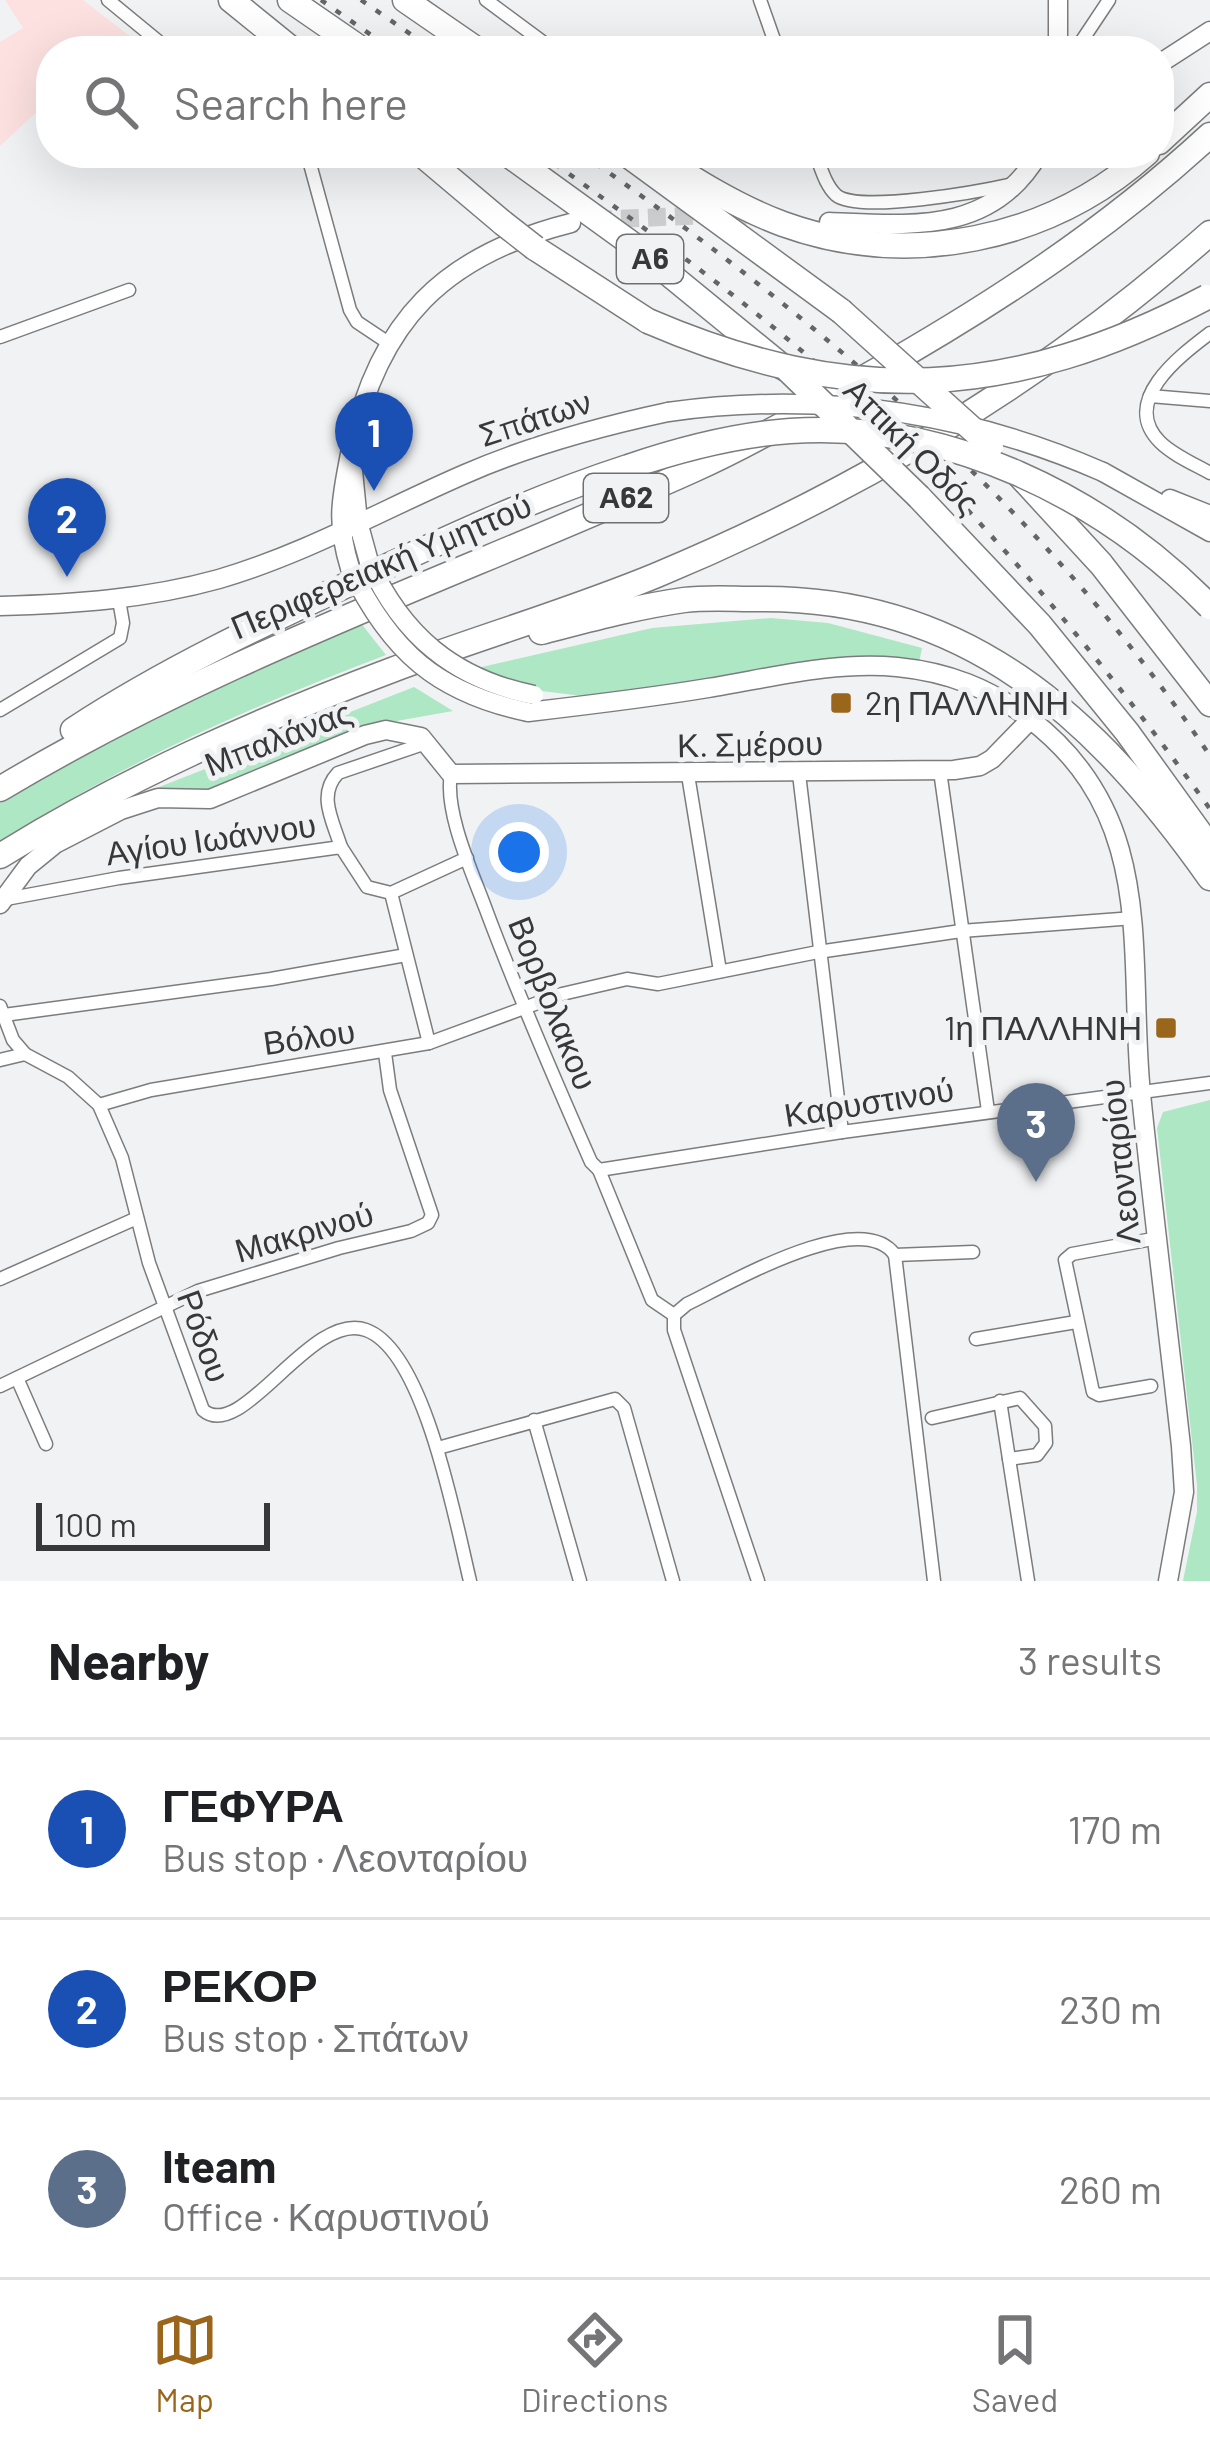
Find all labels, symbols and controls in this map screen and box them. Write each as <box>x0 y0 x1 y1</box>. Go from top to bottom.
search box <box>36 36 1174 168</box>
icon: search <box>78 69 144 135</box>
text: Search here <box>174 75 408 129</box>
road number: Α6 <box>617 235 683 283</box>
street label: Αττική Οδός <box>837 369 989 521</box>
street label: Σπάτων <box>474 380 596 454</box>
pin: 1 <box>335 392 413 491</box>
road number: Α62 <box>584 474 668 522</box>
pin: 2 <box>28 478 106 577</box>
street label: Περιφερειακή Υμηττού <box>224 484 537 646</box>
place label: 2η ΠΑΛΛΗΝΗ <box>865 682 1069 722</box>
marker: 2η ΠΑΛΛΗΝΗ <box>828 690 854 716</box>
street label: Μπαλάνας <box>198 691 357 783</box>
street label: Κ. Σμέρου <box>677 722 823 764</box>
street label: Αγίου Ιωάννου <box>103 803 318 873</box>
your location <box>489 822 549 882</box>
street label: Βορβολακου <box>501 910 607 1095</box>
place label: 1η ΠΑΛΛΗΝΗ <box>944 1007 1142 1047</box>
street label: Βόλου <box>260 1010 357 1062</box>
marker: 1η ΠΑΛΛΗΝΗ <box>1153 1015 1179 1041</box>
street label: Καρυστινού <box>781 1068 956 1134</box>
street label: Λεονταρίου <box>1090 1078 1148 1247</box>
pin: 3 <box>997 1083 1075 1182</box>
street label: Μακρινού <box>230 1192 378 1270</box>
street label: Ρόδου <box>170 1284 240 1387</box>
scale bar <box>36 1497 270 1550</box>
text: 100 m <box>54 1504 137 1544</box>
text: Nearby <box>48 1629 209 1690</box>
text: 3 results <box>1018 1636 1162 1683</box>
text: ΓΕΦΥΡΑ <box>162 1777 344 1831</box>
text: 1 <box>80 1805 94 1852</box>
text: 170 m <box>1068 1805 1162 1852</box>
text: Bus stop · Λεονταρίου <box>162 1833 528 1880</box>
text: ΡΕΚΟΡ <box>162 1957 317 2011</box>
text: 2 <box>76 1985 98 2032</box>
text: 230 m <box>1059 1985 1162 2032</box>
text: Bus stop · Σπάτων <box>162 2013 469 2060</box>
text: Iteam <box>162 2138 276 2192</box>
text: 3 <box>76 2165 98 2212</box>
text: 260 m <box>1059 2165 1162 2212</box>
text: Office · Καρυστινού <box>162 2192 490 2239</box>
tab: Map <box>152 2307 218 2419</box>
tab: Directions <box>521 2307 668 2419</box>
tab: Saved <box>972 2307 1058 2419</box>

